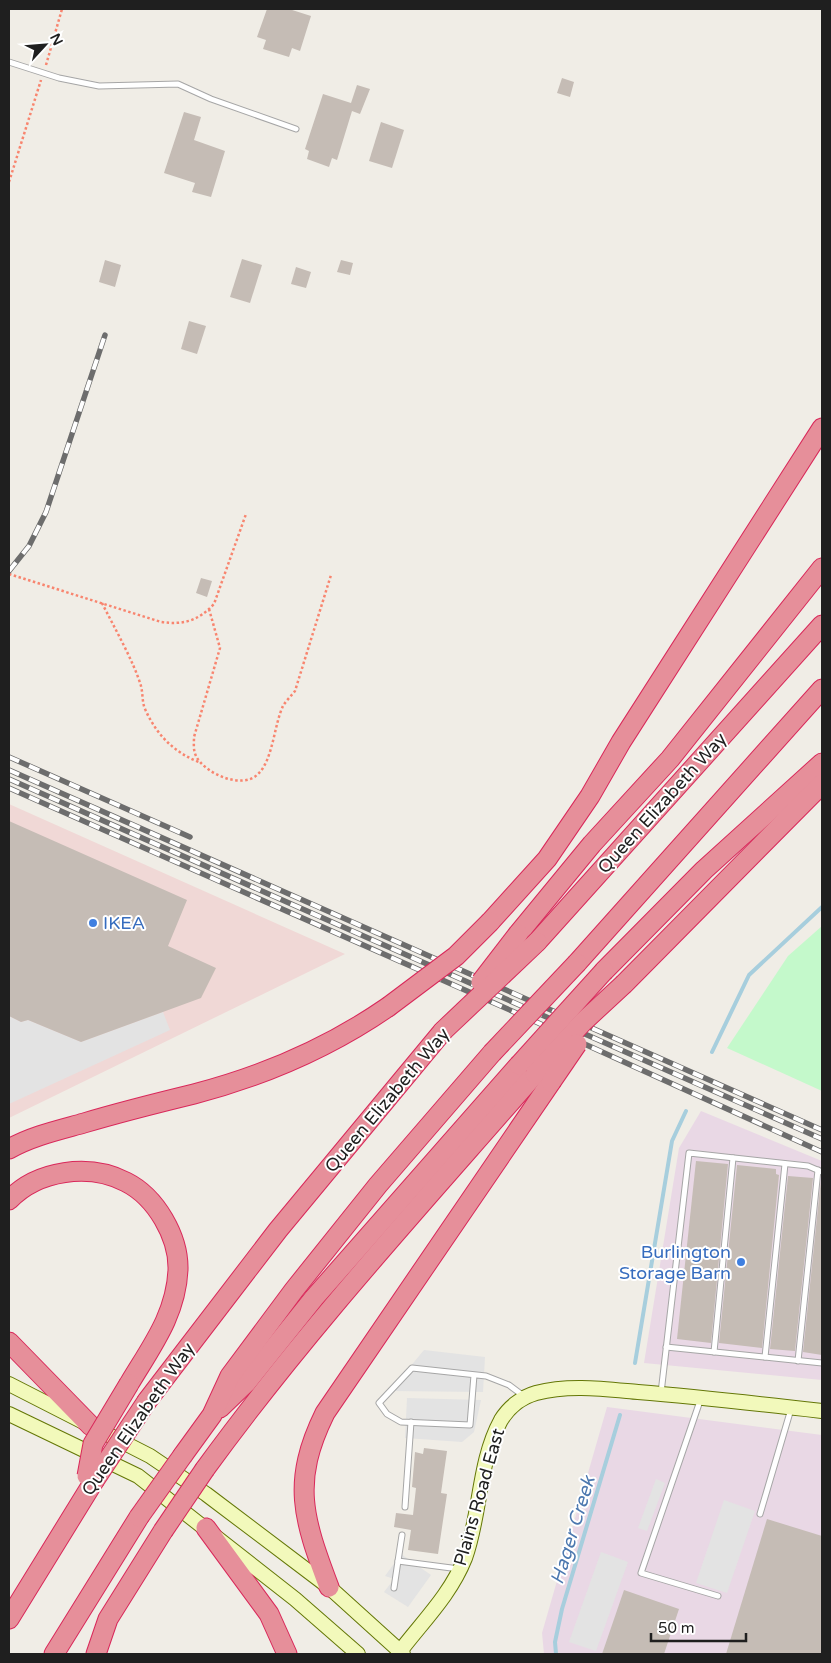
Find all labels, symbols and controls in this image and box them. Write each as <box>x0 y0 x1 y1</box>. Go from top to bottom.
north arrow <box>20 20 70 70</box>
text: N <box>46 31 66 48</box>
street label: Queen Elizabeth Way <box>593 728 731 878</box>
place label: IKEA <box>103 912 145 934</box>
marker: IKEA <box>87 917 99 929</box>
street label: Queen Elizabeth Way <box>320 1023 454 1177</box>
place label: Burlington Storage Barn <box>619 1241 731 1284</box>
marker: Burlington Storage Barn <box>735 1256 747 1268</box>
street label: Queen Elizabeth Way <box>77 1338 199 1500</box>
street label: Plains Road East <box>449 1426 509 1568</box>
water label: Hager Creek <box>546 1472 600 1587</box>
scale bar <box>651 1610 746 1642</box>
text: 50 m <box>658 1619 695 1637</box>

